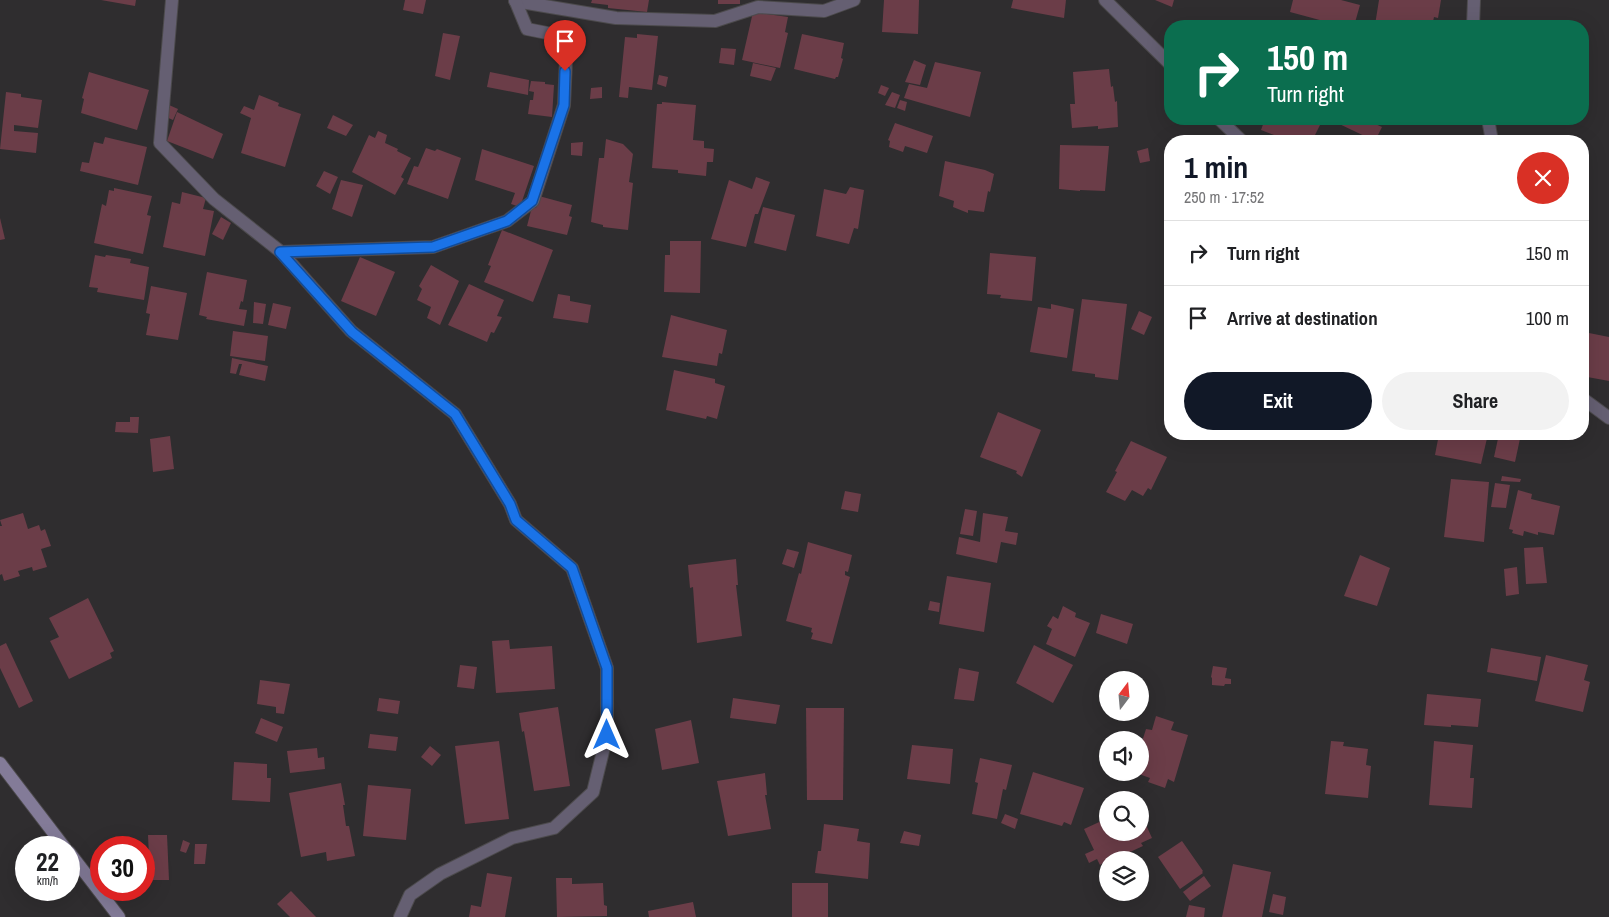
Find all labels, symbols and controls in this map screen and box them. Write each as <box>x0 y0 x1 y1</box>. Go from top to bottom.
pin <box>544 20 586 71</box>
icon: arrive <box>551 27 579 55</box>
text: 150 m <box>1267 34 1348 81</box>
icon: right <box>1184 40 1249 105</box>
text: Turn right <box>1267 79 1344 109</box>
text: 1 min <box>1184 147 1248 187</box>
button: close <box>1517 152 1569 204</box>
text: 250 m · 17:52 <box>1184 186 1264 208</box>
icon: right <box>1184 239 1212 267</box>
text: Turn right <box>1227 240 1299 266</box>
text: 150 m <box>1526 240 1569 266</box>
icon: arrive <box>1184 304 1212 332</box>
text: Arrive at destination <box>1227 305 1378 331</box>
text: 100 m <box>1526 305 1569 331</box>
button: Exit <box>1184 372 1372 430</box>
button: Share <box>1382 372 1569 430</box>
north arrow <box>1099 671 1149 721</box>
map controls <box>1099 671 1149 901</box>
position arrow <box>580 708 632 760</box>
button: sound <box>1099 731 1149 781</box>
button: search <box>1099 791 1149 841</box>
speed limit sign: 30 <box>90 836 155 901</box>
text: 22 <box>36 845 59 879</box>
button: layers <box>1099 851 1149 901</box>
text: km/h <box>37 873 58 889</box>

